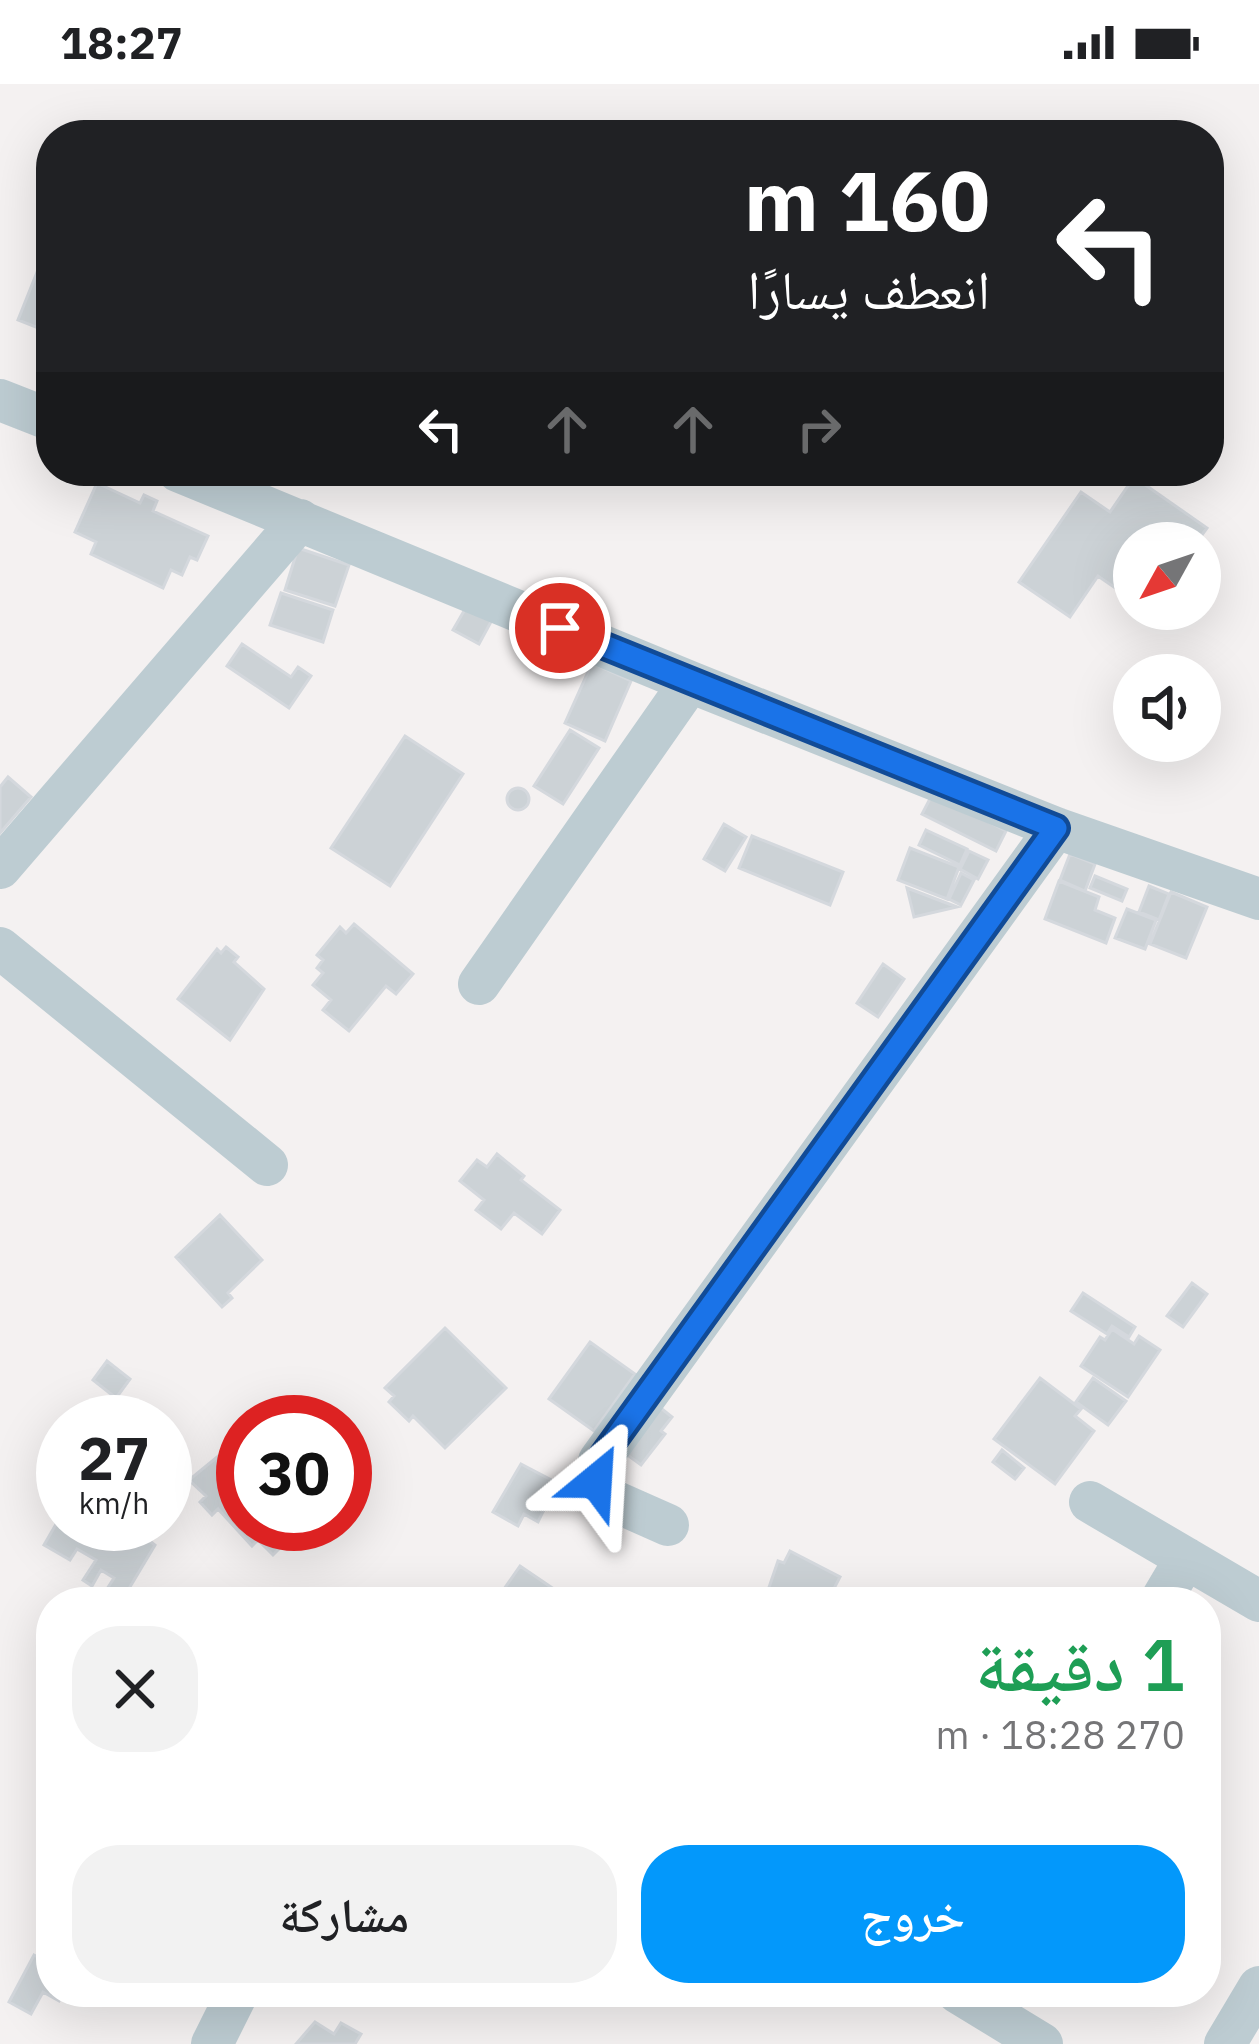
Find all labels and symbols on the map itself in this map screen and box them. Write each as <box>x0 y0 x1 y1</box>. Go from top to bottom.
north arrow <box>1113 522 1221 630</box>
pin <box>509 577 611 679</box>
speed limit sign: 30 <box>216 1395 372 1551</box>
position arrow <box>533 1418 659 1544</box>

